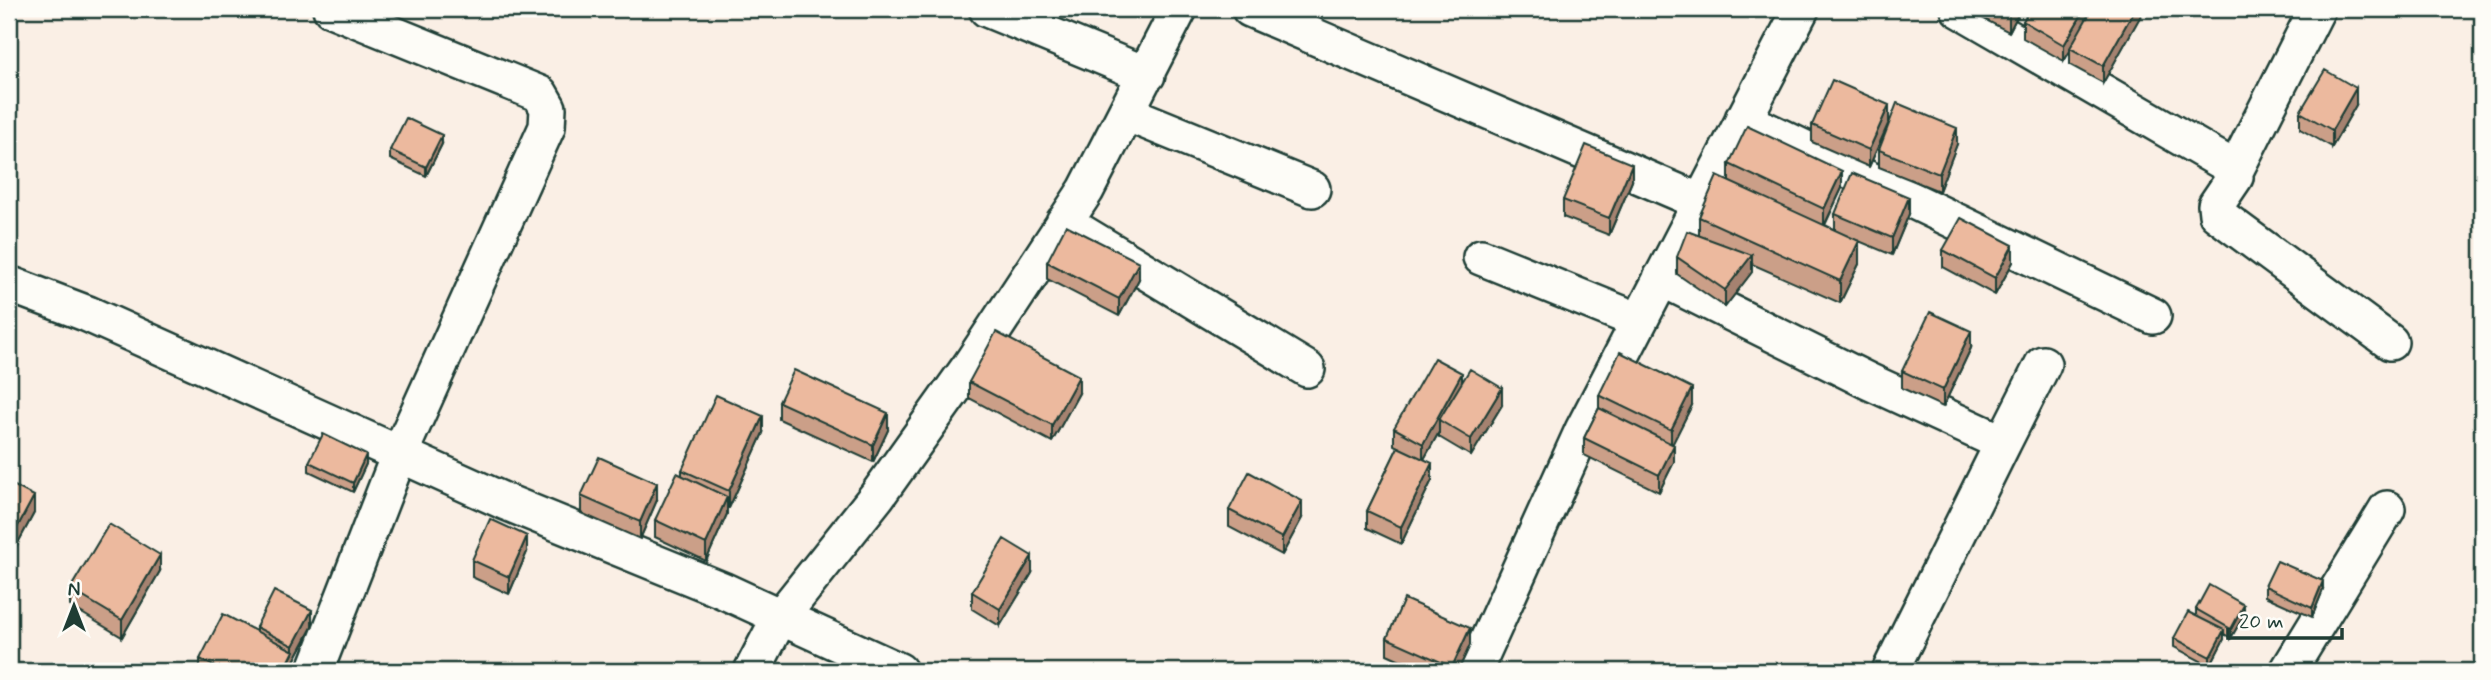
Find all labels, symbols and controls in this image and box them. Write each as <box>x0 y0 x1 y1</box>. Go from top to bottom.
north arrow <box>38 572 108 642</box>
text: N <box>68 578 80 603</box>
scale bar <box>2228 596 2342 640</box>
text: 20 m <box>2239 608 2284 636</box>

